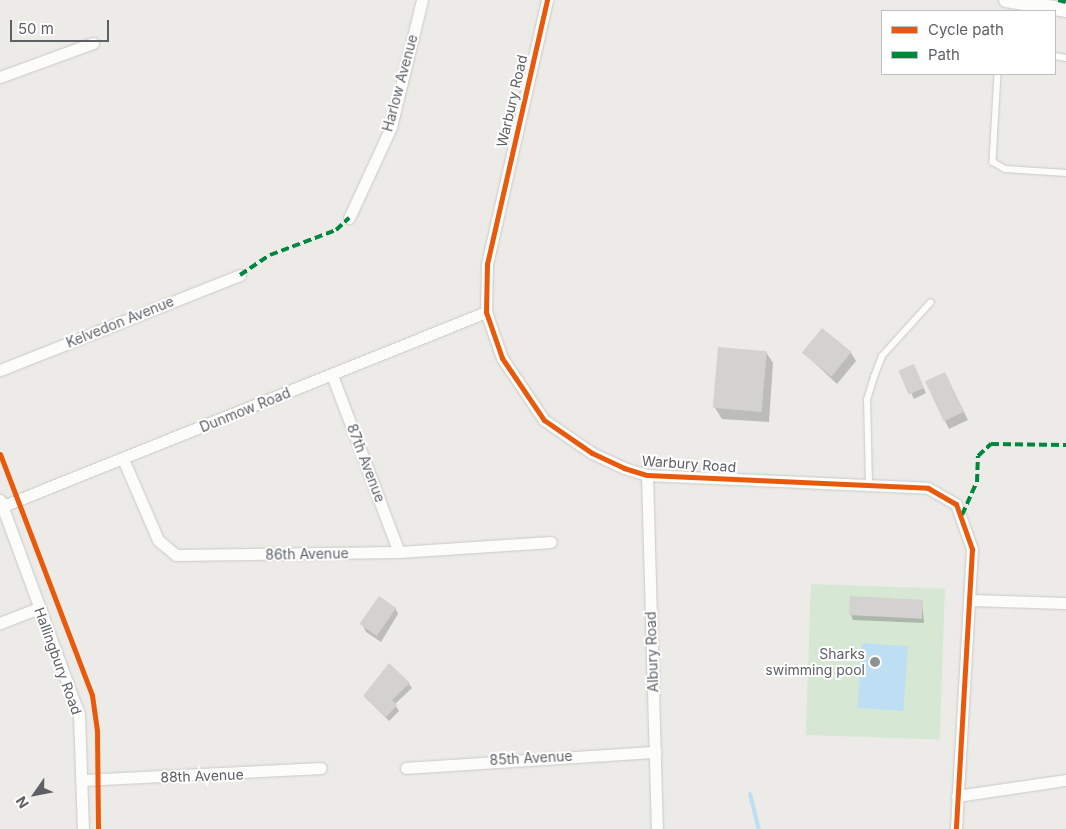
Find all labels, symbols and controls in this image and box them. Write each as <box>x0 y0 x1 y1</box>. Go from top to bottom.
scale bar <box>12 10 111 42</box>
legend <box>881 10 1056 75</box>
text: 50 m <box>18 19 54 38</box>
text: Cycle path <box>928 20 1004 39</box>
street label: Harlow Avenue <box>379 33 421 133</box>
text: Path <box>928 45 960 64</box>
street label: Warbury Road <box>493 53 531 149</box>
street label: Kelvedon Avenue <box>64 293 176 351</box>
street label: Dunmow Road <box>197 384 293 436</box>
street label: 87th Avenue <box>343 421 389 505</box>
street label: Warbury Road <box>641 452 737 476</box>
street label: 86th Avenue <box>265 545 349 563</box>
street label: Hallingbury Road <box>31 605 85 717</box>
street label: Albury Road <box>642 611 662 693</box>
place label: Sharks swimming pool <box>765 646 865 679</box>
marker: Sharks swimming pool <box>869 656 881 668</box>
street label: 85th Avenue <box>489 747 573 769</box>
street label: 88th Avenue <box>160 766 244 786</box>
north arrow <box>10 769 60 819</box>
text: N <box>12 793 32 812</box>

